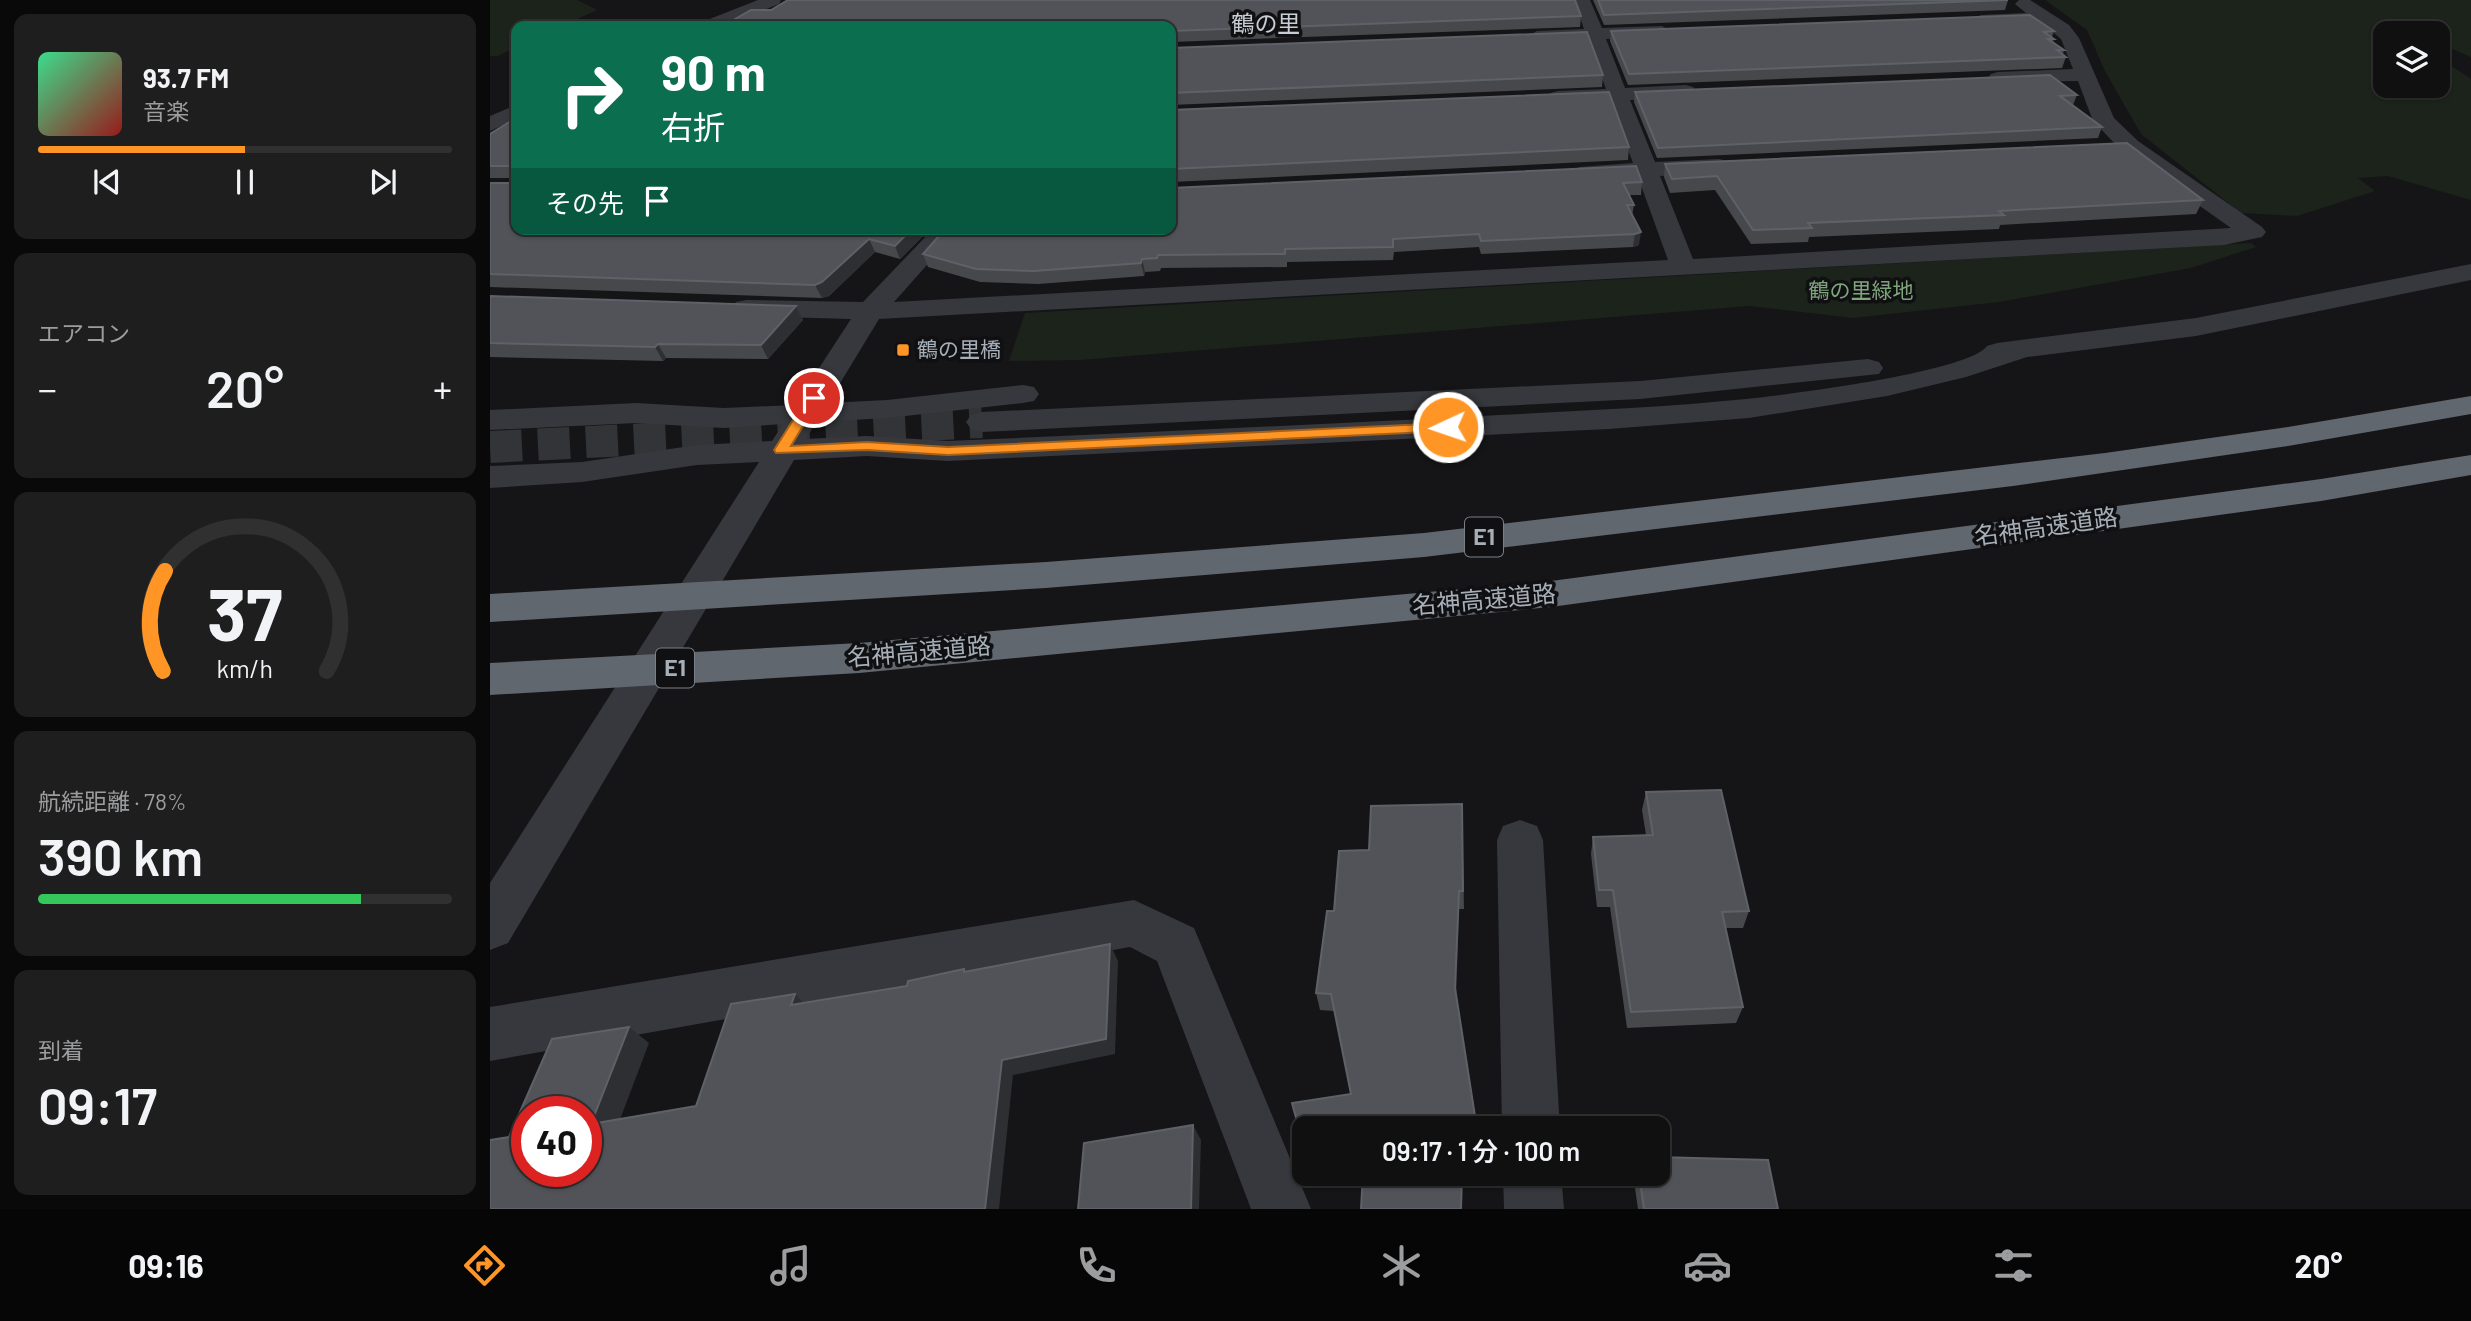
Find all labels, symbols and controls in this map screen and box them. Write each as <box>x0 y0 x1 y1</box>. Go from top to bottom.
district label: 鶴の里 <box>1232 9 1301 37</box>
map controls <box>2373 21 2450 98</box>
button: layers <box>2373 21 2450 98</box>
text: 90 m <box>661 42 766 101</box>
icon: right <box>546 49 637 140</box>
text: 93.7 FM <box>143 62 229 93</box>
text: 音楽 <box>143 97 189 125</box>
text: 右折 <box>661 107 725 145</box>
icon: previous <box>88 163 126 201</box>
icon: pause <box>226 163 264 201</box>
icon: next <box>364 163 402 201</box>
icon: arrive <box>638 182 676 220</box>
text: その先 <box>546 187 624 218</box>
park label: 鶴の里緑地 <box>1809 277 1914 302</box>
text: エアコン <box>38 319 130 347</box>
place label: 鶴の里橋 <box>917 336 1001 361</box>
marker: 鶴の里橋 <box>895 342 911 358</box>
text: 20° <box>206 356 284 418</box>
text: − <box>38 365 57 411</box>
text: + <box>433 365 452 411</box>
pin <box>784 368 844 428</box>
icon: arrive <box>795 379 833 417</box>
position arrow <box>1411 390 1485 464</box>
street label: 名神高速道路 <box>1972 501 2119 550</box>
road number: E1 <box>1465 517 1503 556</box>
text: 37 <box>207 568 283 656</box>
street label: 名神高速道路 <box>1411 578 1557 619</box>
street label: 名神高速道路 <box>846 630 992 671</box>
road number: E1 <box>656 648 694 688</box>
text: km/h <box>217 652 273 682</box>
text: 航続距離 · 78% <box>38 787 186 815</box>
text: 390 km <box>38 824 203 886</box>
text: 到着 <box>38 1036 84 1064</box>
text: 09:17 <box>38 1073 157 1135</box>
speed limit sign: 40 <box>511 1096 602 1187</box>
text: 09:17 · 1 分 · 100 m <box>1382 1135 1580 1166</box>
icon: directions <box>460 1241 509 1290</box>
icon: music <box>766 1241 815 1290</box>
icon: phone <box>1072 1241 1121 1290</box>
icon: climate <box>1377 1241 1426 1290</box>
icon: car <box>1683 1241 1732 1290</box>
icon: filters <box>1989 1241 2038 1290</box>
text: 09:16 <box>128 1246 204 1284</box>
text: 20° <box>2294 1246 2343 1284</box>

